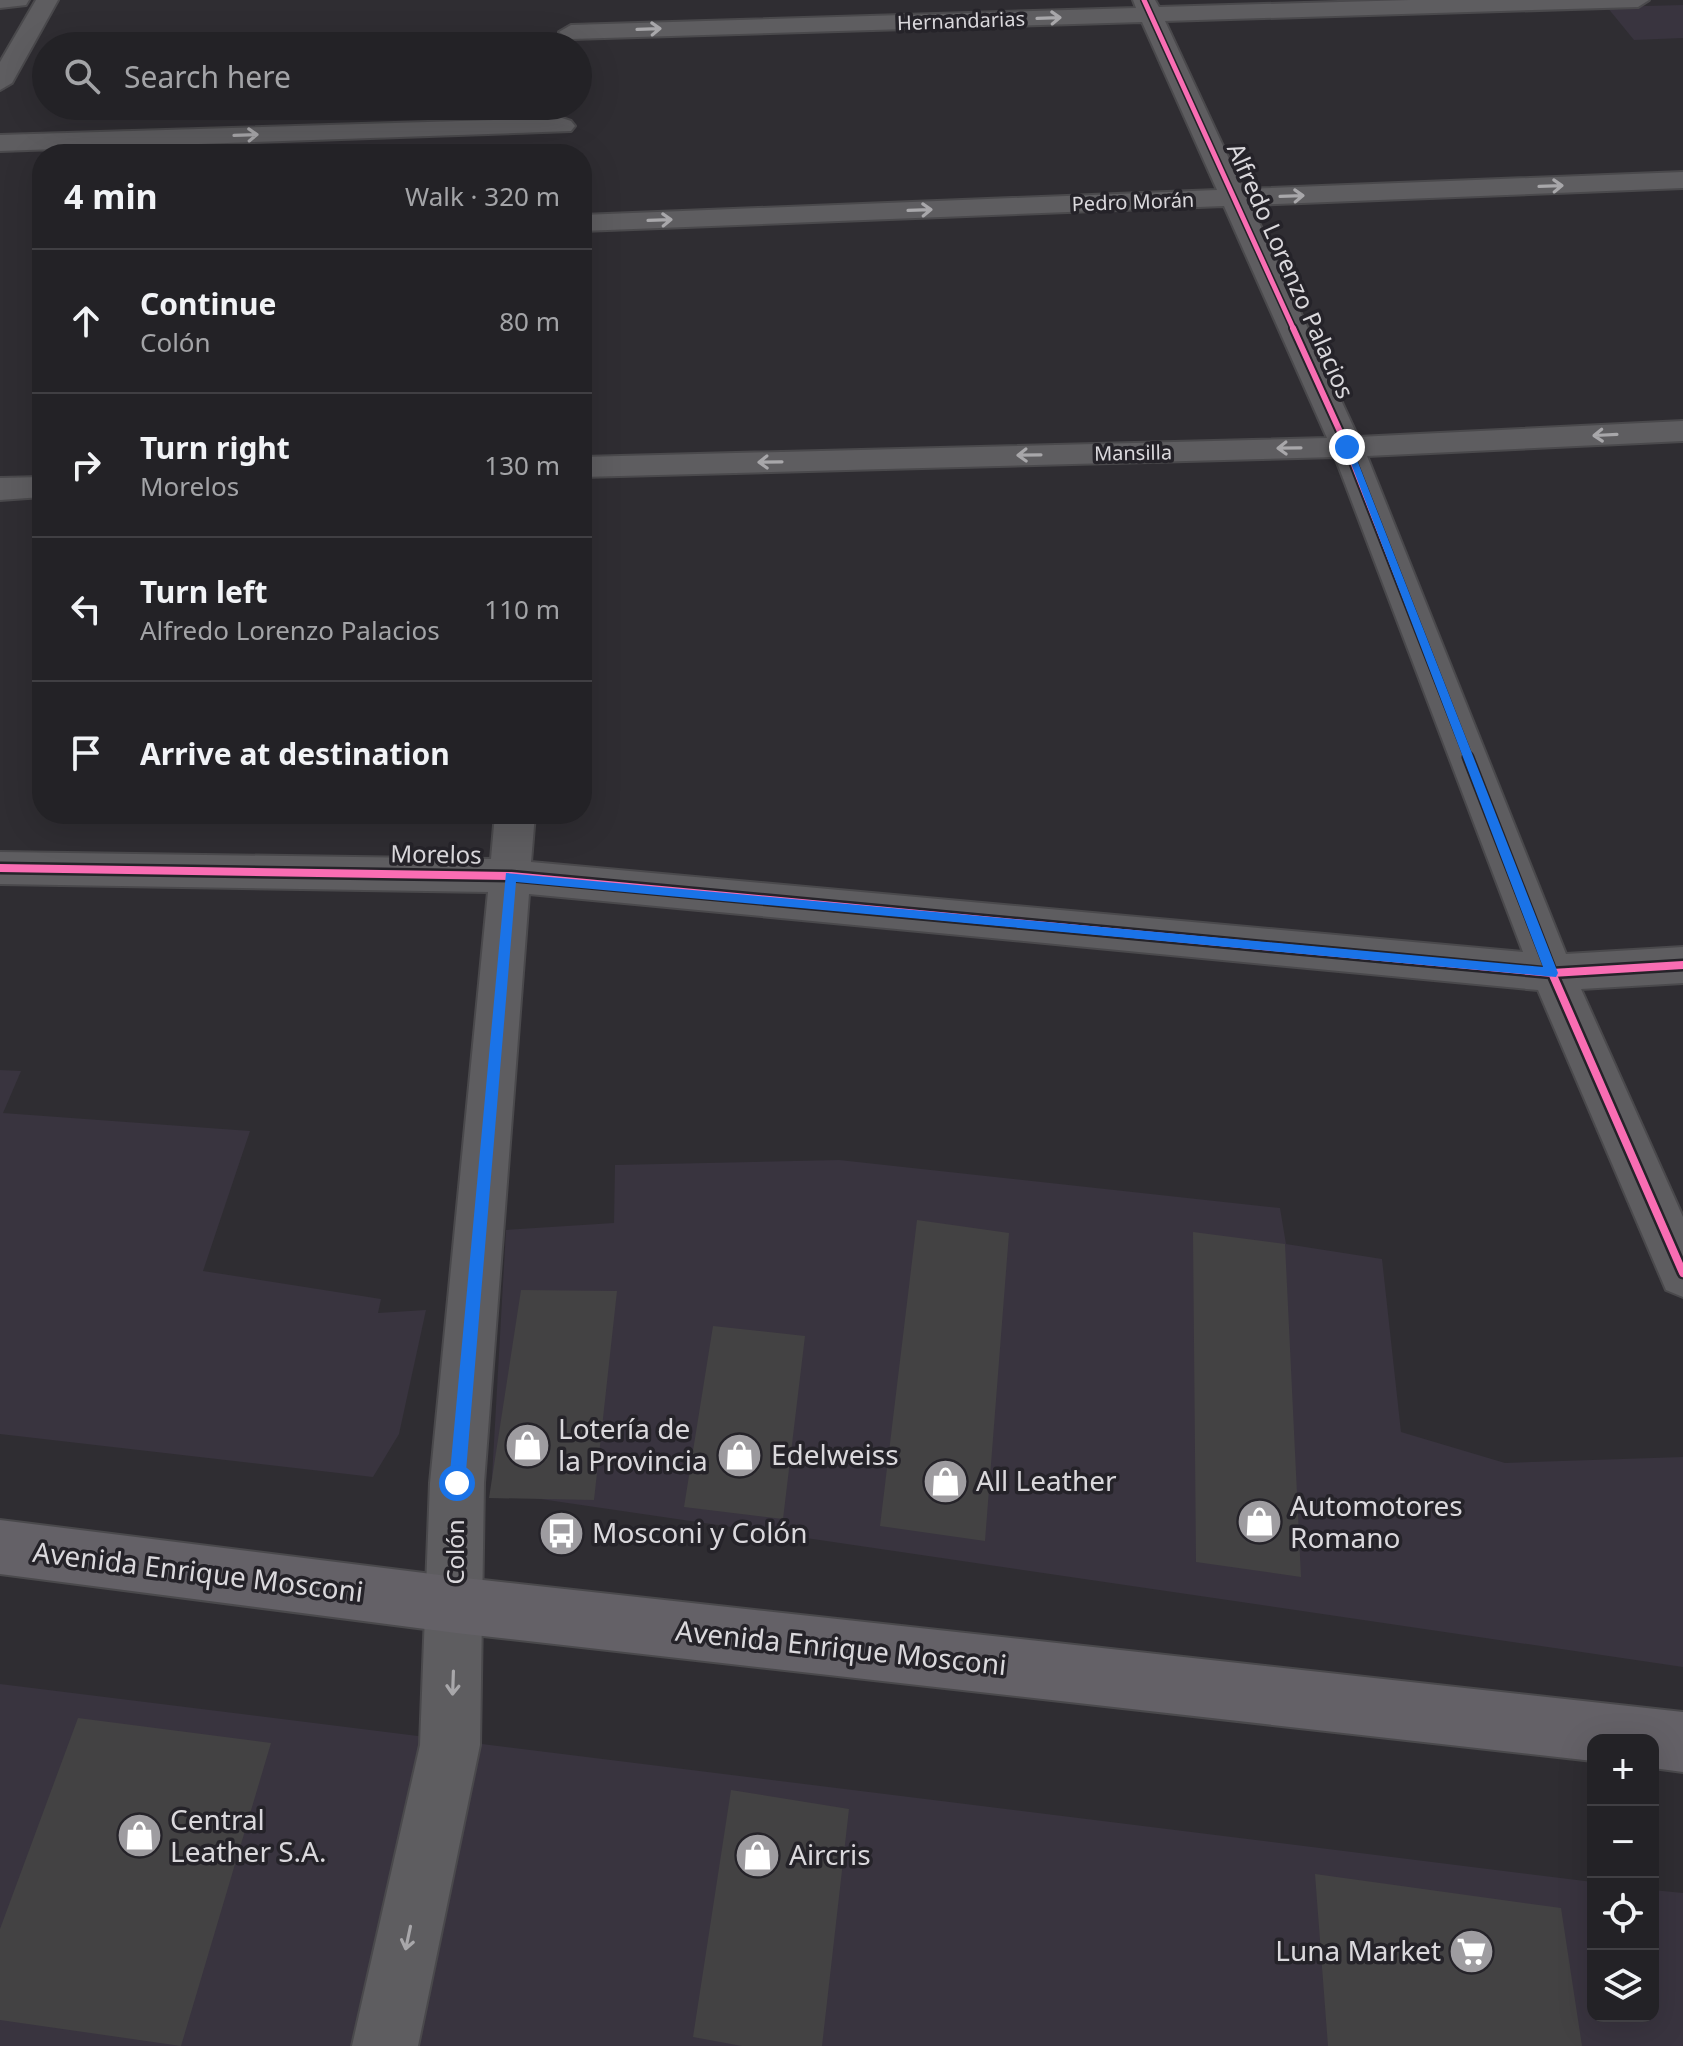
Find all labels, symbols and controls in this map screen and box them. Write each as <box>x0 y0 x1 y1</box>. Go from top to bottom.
street label: Hernandarias <box>897 5 1025 36</box>
one-way arrow <box>1035 11 1062 26</box>
one-way arrow <box>635 22 662 37</box>
search box <box>32 32 592 120</box>
icon: search <box>60 54 104 98</box>
text: Search here <box>124 56 291 97</box>
one-way arrow <box>232 128 259 143</box>
street label: Alfredo Lorenzo Palacios <box>1220 137 1363 403</box>
text: 4 min <box>64 173 158 219</box>
text: Walk · 320 m <box>405 178 560 214</box>
one-way arrow <box>1537 178 1564 193</box>
street label: Pedro Morán <box>1071 186 1195 217</box>
one-way arrow <box>1278 189 1304 204</box>
one-way arrow <box>906 203 933 218</box>
one-way arrow <box>646 212 673 227</box>
text: Continue <box>140 283 276 324</box>
icon: ahead <box>64 299 108 343</box>
text: 80 m <box>499 303 560 339</box>
text: Colón <box>140 324 211 360</box>
text: Turn right <box>140 427 290 468</box>
one-way arrow <box>1592 427 1619 442</box>
route end <box>1329 429 1365 465</box>
street label: Mansilla <box>1094 438 1172 467</box>
one-way arrow <box>1276 441 1303 456</box>
icon: right <box>64 443 108 487</box>
text: 130 m <box>484 447 560 483</box>
one-way arrow <box>1016 448 1043 463</box>
one-way arrow <box>757 454 784 470</box>
text: Morelos <box>140 468 239 504</box>
text: Turn left <box>140 571 268 612</box>
icon: left <box>64 587 108 631</box>
text: 110 m <box>484 591 560 627</box>
text: Alfredo Lorenzo Palacios <box>140 612 440 648</box>
icon: arrive <box>64 731 108 775</box>
text: Arrive at destination <box>140 733 450 774</box>
street label: Morelos <box>390 836 482 871</box>
place label: Lotería de la Provincia <box>558 1409 708 1479</box>
shop icon: Lotería de la Provincia <box>503 1421 551 1469</box>
shop icon: Edelweiss <box>716 1431 764 1479</box>
place label: Edelweiss <box>771 1435 899 1473</box>
shop icon: All Leather <box>921 1457 969 1505</box>
place label: All Leather <box>976 1461 1117 1499</box>
route start <box>439 1465 475 1501</box>
place label: Automotores Romano <box>1290 1486 1463 1556</box>
shop icon: Automotores Romano <box>1235 1498 1283 1546</box>
bus stop icon: Mosconi y Colón <box>537 1509 585 1557</box>
place label: Mosconi y Colón <box>592 1513 808 1551</box>
street label: Colón <box>438 1519 471 1585</box>
street label: Avenida Enrique Mosconi <box>31 1532 365 1610</box>
street label: Avenida Enrique Mosconi <box>674 1611 1008 1683</box>
one-way arrow <box>445 1669 460 1696</box>
map controls <box>1587 1734 1659 2022</box>
button: + <box>1587 1734 1659 1806</box>
place label: Central Leather S.A. <box>170 1800 327 1870</box>
button: − <box>1587 1806 1659 1878</box>
shop icon: Central Leather S.A. <box>115 1812 163 1860</box>
shop icon: Aircris <box>734 1831 782 1879</box>
place label: Aircris <box>789 1835 871 1873</box>
button: locate <box>1587 1878 1659 1950</box>
one-way arrow <box>400 1925 415 1951</box>
supermarket icon: Luna Market <box>1448 1927 1496 1975</box>
place label: Luna Market <box>1275 1931 1441 1969</box>
button: layers <box>1587 1950 1659 2022</box>

